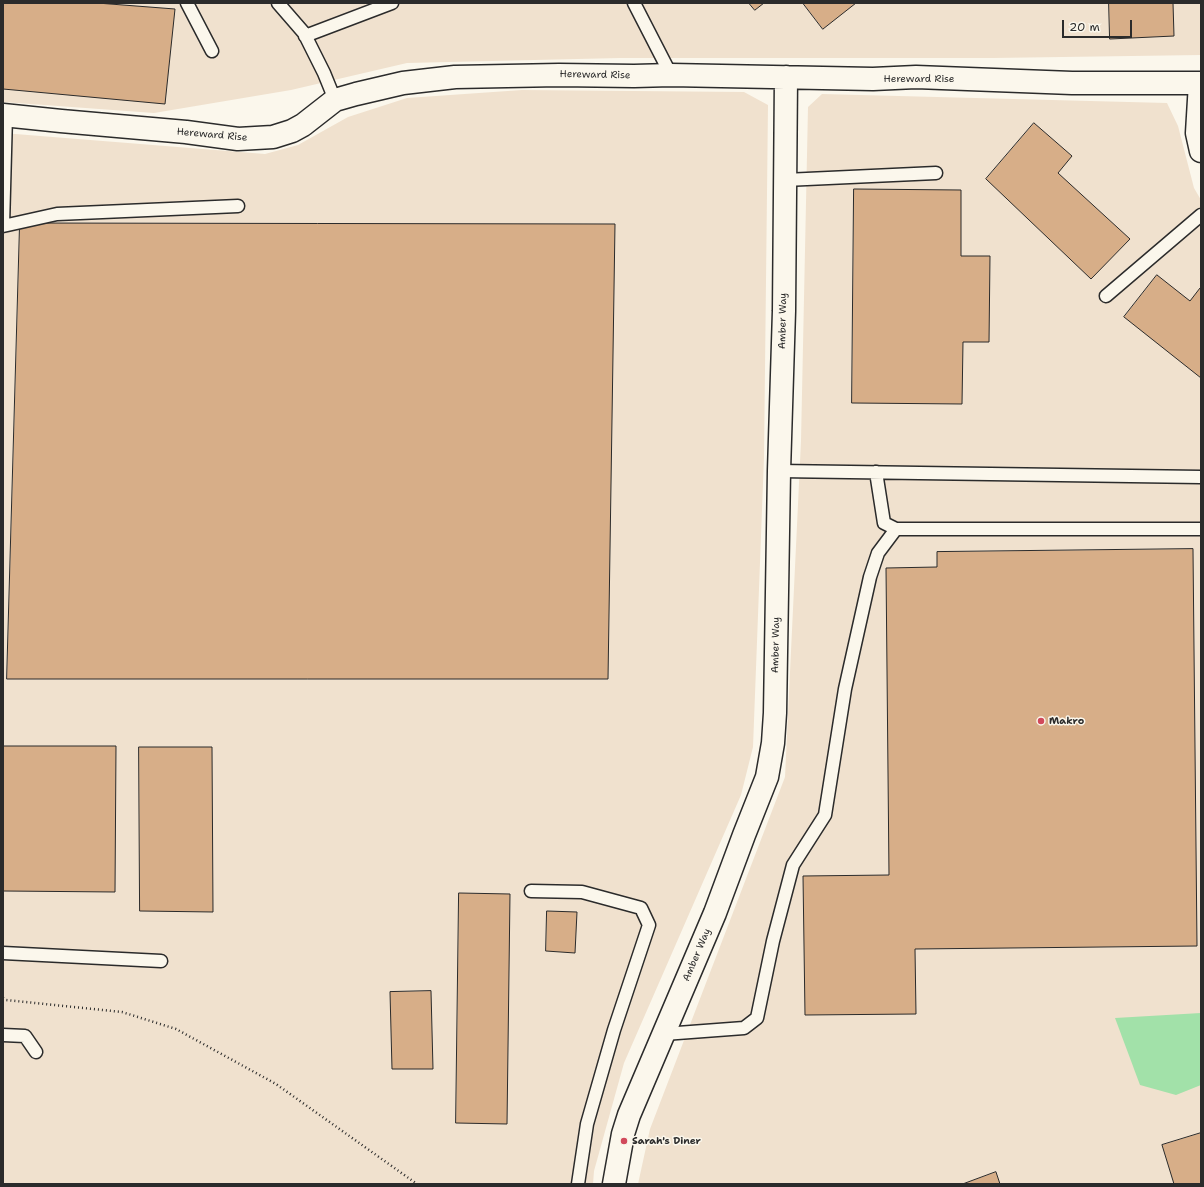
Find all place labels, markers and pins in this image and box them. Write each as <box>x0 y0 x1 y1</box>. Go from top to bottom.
place label: Makro <box>1049 715 1084 727</box>
marker: Makro <box>1036 716 1046 726</box>
place label: Sarah's Diner <box>632 1135 701 1147</box>
marker: Sarah's Diner <box>619 1136 629 1146</box>

